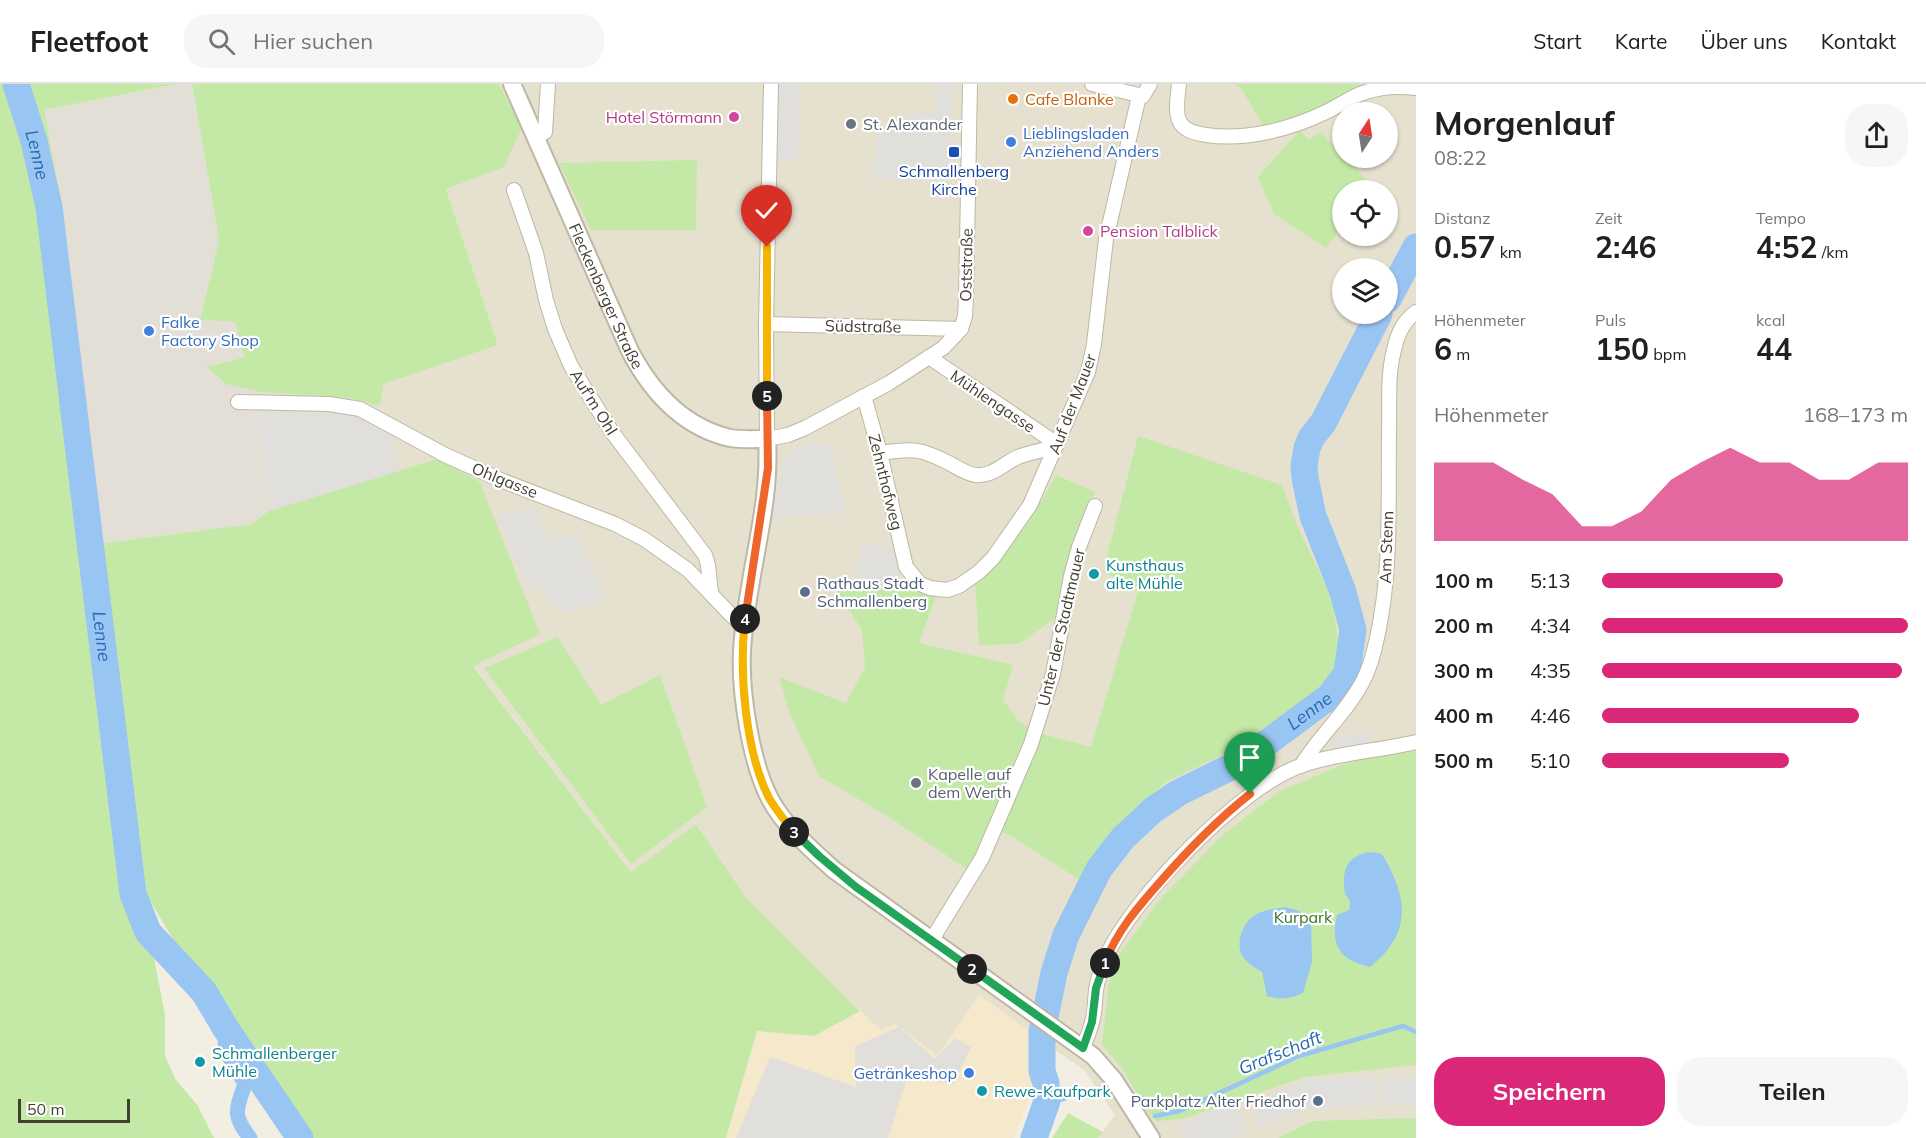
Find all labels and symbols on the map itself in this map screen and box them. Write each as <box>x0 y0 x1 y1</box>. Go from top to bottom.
place label: Cafe Blanke <box>1025 89 1114 109</box>
marker: Cafe Blanke <box>1006 92 1020 106</box>
north arrow <box>1332 102 1398 168</box>
place label: Hotel Störmann <box>606 107 722 127</box>
marker: Hotel Störmann <box>727 110 741 124</box>
place label: St. Alexander <box>863 114 963 134</box>
marker: St. Alexander <box>844 117 858 131</box>
place label: Lieblingsladen Anziehend Anders <box>1023 123 1159 161</box>
water label: Lenne <box>20 127 54 182</box>
marker: Lieblingsladen Anziehend Anders <box>1004 135 1018 149</box>
marker: Schmallenberg Kirche <box>947 145 961 159</box>
place label: Schmallenberg Kirche <box>899 161 1009 199</box>
pin <box>741 185 792 247</box>
street label: Fleckenberger Straße <box>565 220 648 373</box>
place label: Pension Talblick <box>1100 221 1219 241</box>
marker: Pension Talblick <box>1081 224 1095 238</box>
street label: Oststraße <box>955 228 977 302</box>
place label: Falke Factory Shop <box>161 312 259 350</box>
street label: Südstraße <box>825 315 901 337</box>
marker: Falke Factory Shop <box>142 324 156 338</box>
street label: Auf der Mauer <box>1044 351 1100 457</box>
street label: Auf'm Ohl <box>566 365 622 439</box>
street label: Mühlengasse <box>947 365 1039 437</box>
pin: 5 <box>752 381 782 411</box>
street label: Zehnthofweg <box>864 432 908 532</box>
street label: Ohlgasse <box>469 458 541 502</box>
street label: Am Stenn <box>1375 510 1397 584</box>
street label: Unter der Stadtmauer <box>1033 546 1089 708</box>
place label: Kunsthaus alte Mühle <box>1106 555 1184 593</box>
marker: Kunsthaus alte Mühle <box>1087 567 1101 581</box>
place label: Rathaus Stadt Schmallenberg <box>817 573 927 611</box>
marker: Rathaus Stadt Schmallenberg <box>798 585 812 599</box>
pin: 4 <box>730 604 760 634</box>
water label: Lenne <box>88 610 116 663</box>
water label: Lenne <box>1282 686 1337 735</box>
pin <box>1224 732 1275 794</box>
place label: Kapelle auf dem Werth <box>928 764 1011 802</box>
marker: Kapelle auf dem Werth <box>909 776 923 790</box>
pin: 3 <box>779 817 809 847</box>
park label: Kurpark <box>1274 907 1333 927</box>
pin: 1 <box>1090 948 1120 978</box>
pin: 2 <box>957 954 987 984</box>
water label: Grafschaft <box>1235 1025 1325 1080</box>
place label: Schmallenberger Mühle <box>212 1043 337 1081</box>
marker: Schmallenberger Mühle <box>193 1055 207 1069</box>
place label: Getränkeshop <box>853 1063 957 1083</box>
marker: Getränkeshop <box>962 1066 976 1080</box>
place label: Rewe-Kaufpark <box>994 1081 1111 1101</box>
marker: Rewe-Kaufpark <box>975 1084 989 1098</box>
place label: Parkplatz Alter Friedhof <box>1131 1091 1307 1111</box>
marker: Parkplatz Alter Friedhof <box>1311 1094 1325 1108</box>
scale bar <box>18 1096 130 1124</box>

